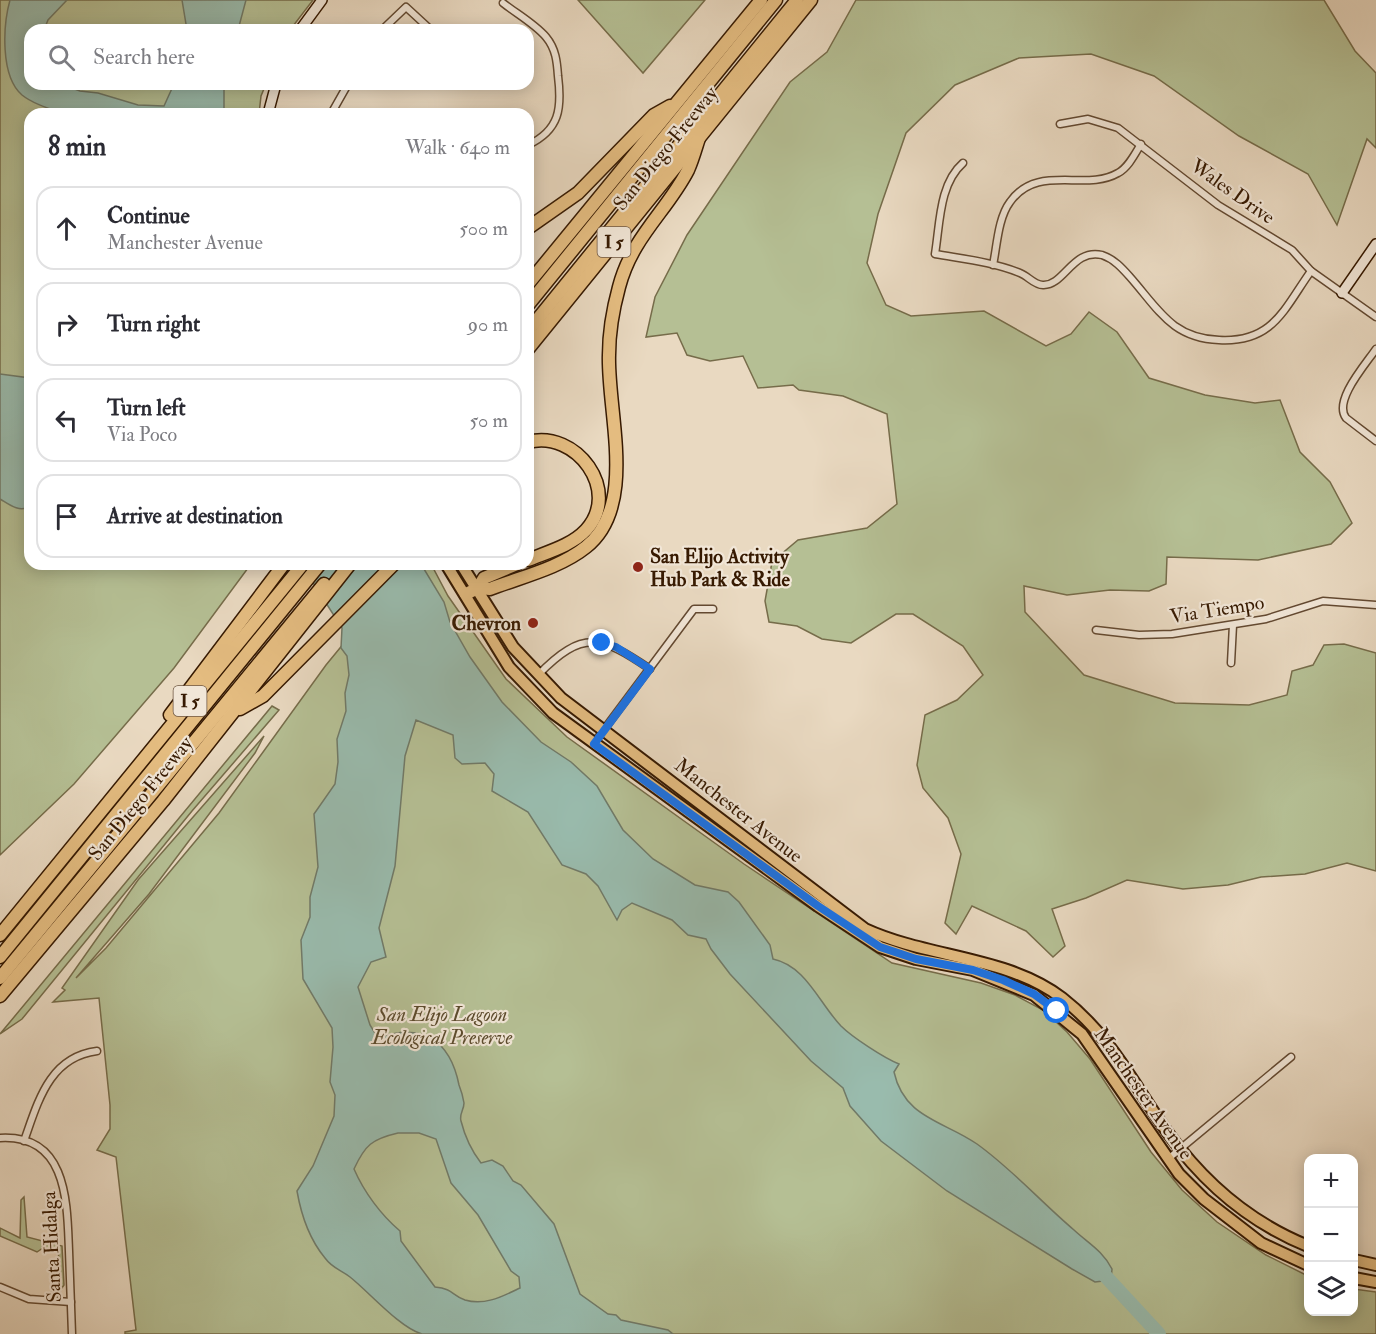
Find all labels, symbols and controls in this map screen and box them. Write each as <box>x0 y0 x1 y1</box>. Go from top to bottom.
search box <box>24 24 534 90</box>
icon: search <box>45 41 78 74</box>
text: Search here <box>93 43 195 71</box>
street label: San Diego Freeway <box>608 80 724 216</box>
text: 8 min <box>48 131 106 163</box>
text: Walk · 640 m <box>405 135 510 160</box>
street label: Wales Drive <box>1185 153 1280 229</box>
text: Continue <box>107 202 190 230</box>
icon: ahead <box>50 212 83 245</box>
text: 500 m <box>459 216 508 241</box>
road number: I 5 <box>598 227 630 257</box>
text: Manchester Avenue <box>107 230 263 255</box>
icon: right <box>50 308 83 341</box>
text: Turn right <box>107 310 200 338</box>
text: 90 m <box>468 312 508 337</box>
text: Turn left <box>107 394 186 422</box>
icon: left <box>50 404 83 437</box>
text: 50 m <box>469 408 508 433</box>
text: Via Poco <box>107 422 177 447</box>
icon: arrive <box>50 500 83 533</box>
text: Arrive at destination <box>107 502 283 530</box>
place label: San Elijo Activity Hub Park & Ride <box>650 544 790 592</box>
marker: San Elijo Activity Hub Park & Ride <box>631 560 645 574</box>
street label: Via Tiempo <box>1168 590 1266 630</box>
place label: Chevron <box>452 611 522 636</box>
marker: Chevron <box>526 616 540 630</box>
route end <box>588 629 614 655</box>
road number: I 5 <box>174 686 207 716</box>
street label: San Diego Freeway <box>83 730 199 866</box>
street label: Manchester Avenue <box>670 753 808 868</box>
route start <box>1043 997 1069 1023</box>
park label: San Elijo Lagoon Ecological Preserve <box>370 1002 512 1050</box>
street label: Manchester Avenue <box>1089 1022 1199 1164</box>
map controls <box>1304 1154 1358 1316</box>
button: + <box>1304 1154 1358 1208</box>
street label: Santa Hidalga <box>36 1190 67 1303</box>
button: − <box>1304 1208 1358 1262</box>
button: layers <box>1304 1262 1358 1316</box>

